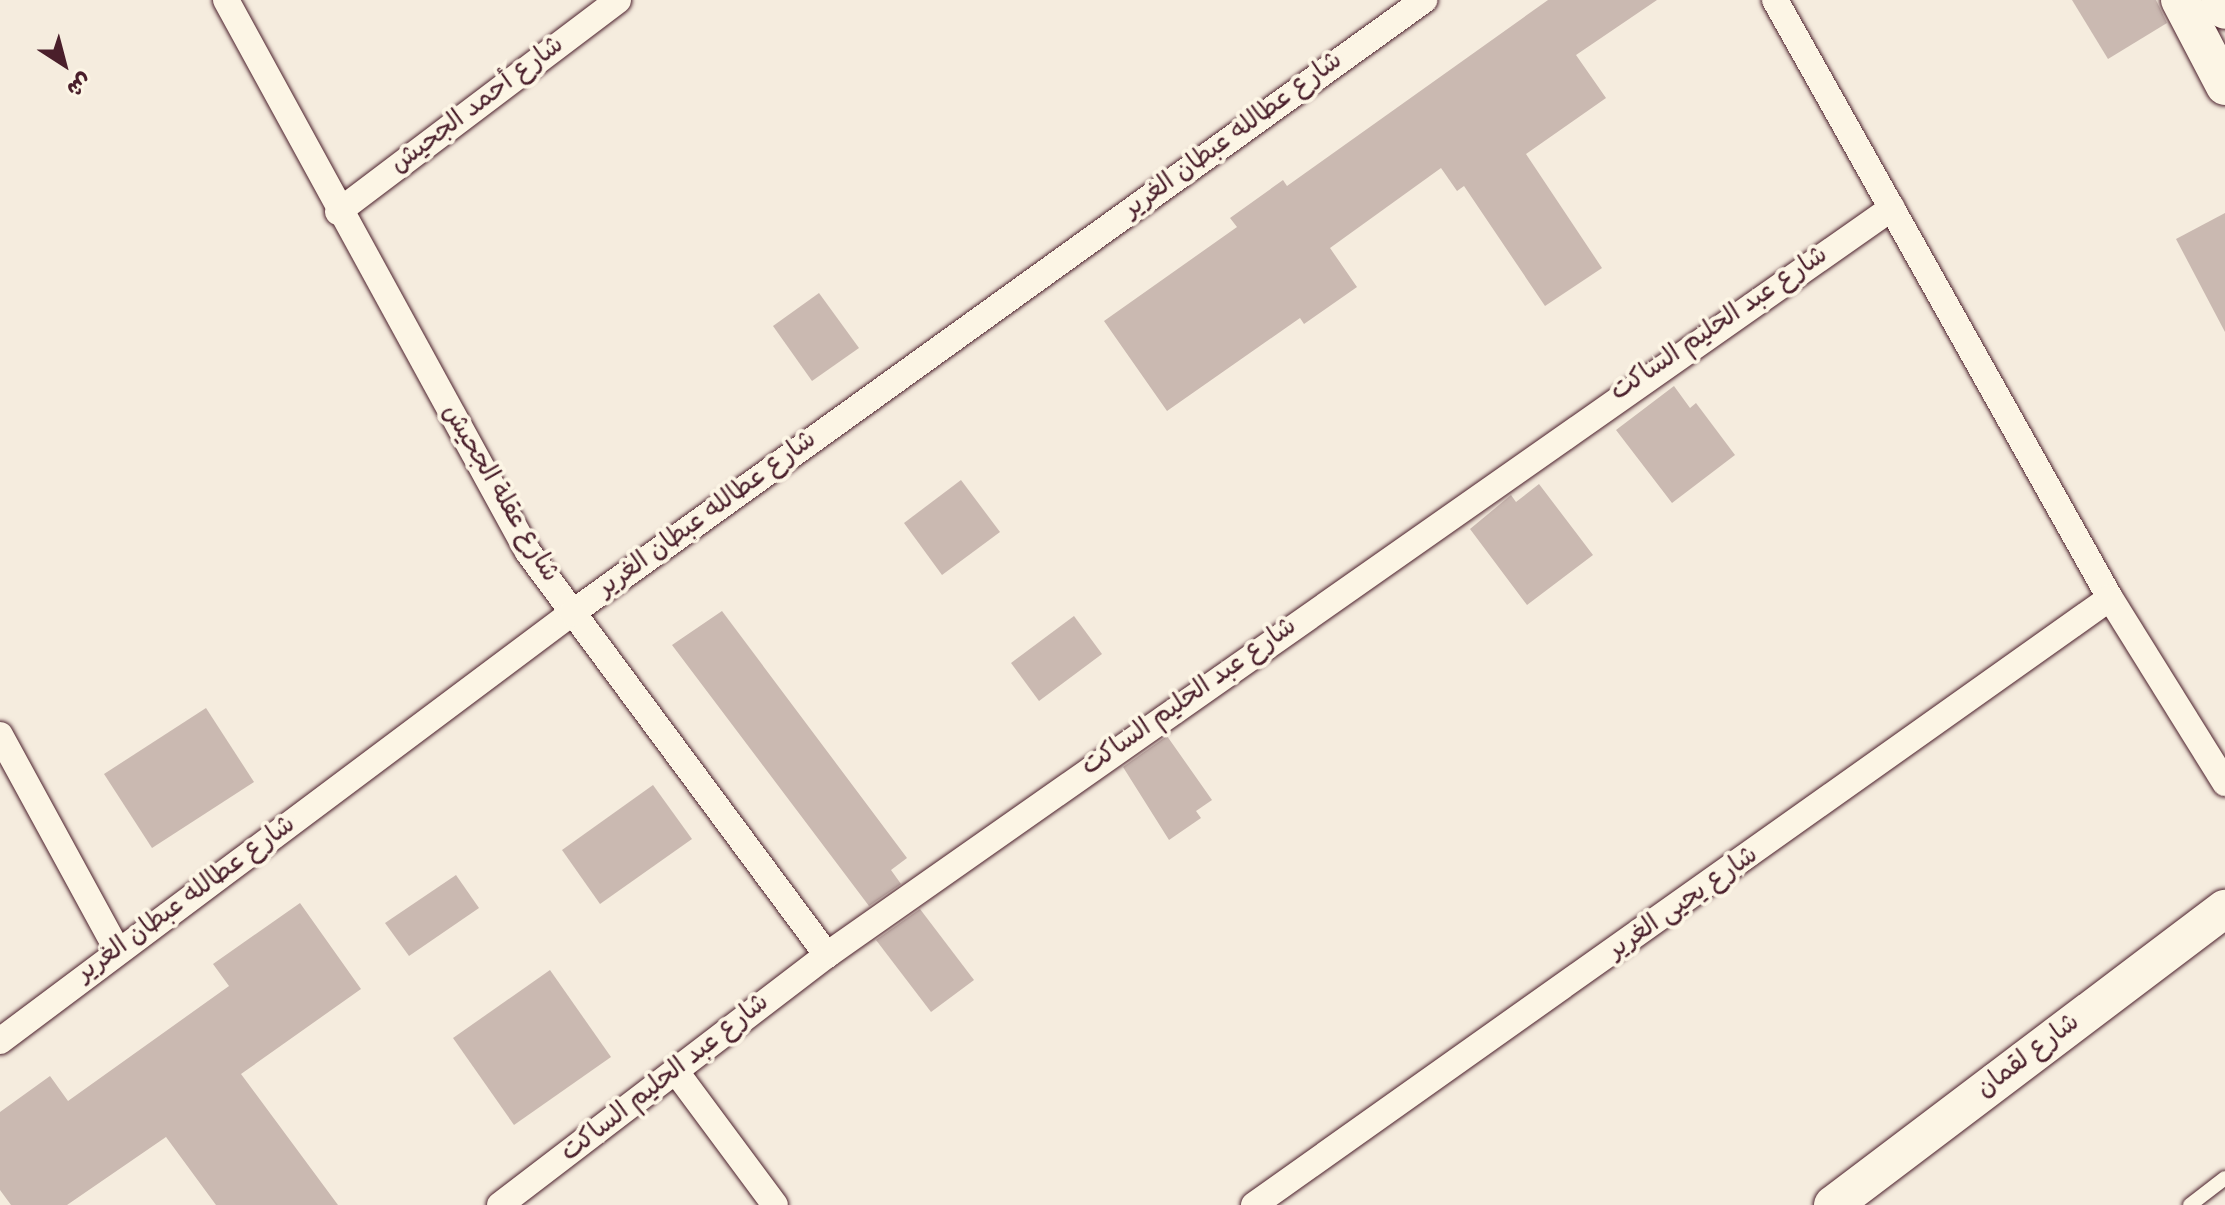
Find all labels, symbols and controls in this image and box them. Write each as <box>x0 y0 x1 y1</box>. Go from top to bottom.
north arrow <box>24 24 104 104</box>
street label: شارع أحمد الجحيش <box>385 31 571 181</box>
street label: شارع عطالله عبطان الغرير <box>1119 46 1349 226</box>
text: ش <box>59 63 97 103</box>
street label: شارع عبد الحليم الساكت <box>1606 241 1834 409</box>
street label: شارع عقلة الجحيش <box>434 399 564 589</box>
street label: شارع عطالله عبطان الغرير <box>593 425 823 605</box>
street label: شارع عبد الحليم الساكت <box>1077 612 1303 784</box>
street label: شارع عطالله عبطان الغرير <box>72 810 302 990</box>
street label: شارع يحيى الغرير <box>1603 841 1765 967</box>
street label: شارع عبد الحليم الساكت <box>556 988 776 1170</box>
street label: شارع لقمان <box>1971 1008 2087 1106</box>

